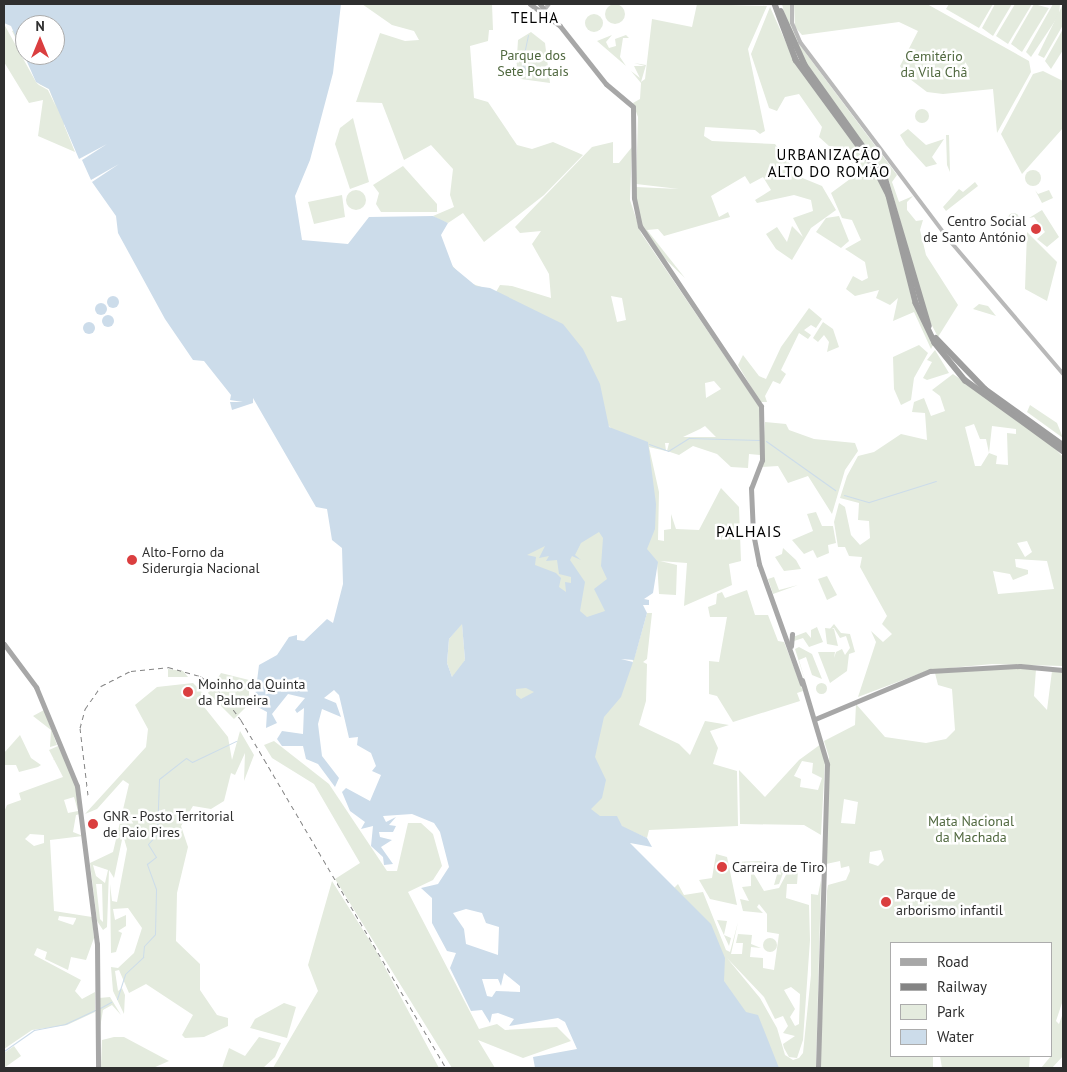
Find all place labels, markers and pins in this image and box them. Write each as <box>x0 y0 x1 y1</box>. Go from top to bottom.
place label: Centro Social de Santo António <box>923 213 1026 246</box>
marker: Centro Social de Santo António <box>1030 223 1042 235</box>
place label: Alto-Forno da Siderurgia Nacional <box>142 544 259 576</box>
marker: Alto-Forno da Siderurgia Nacional <box>126 554 138 566</box>
place label: Moinho da Quinta da Palmeira <box>198 676 305 709</box>
marker: Moinho da Quinta da Palmeira <box>182 686 194 698</box>
place label: GNR - Posto Territorial de Paio Pires <box>103 808 236 840</box>
marker: GNR - Posto Territorial de Paio Pires <box>87 818 99 830</box>
place label: Carreira de Tiro <box>732 859 825 875</box>
marker: Carreira de Tiro <box>716 861 728 873</box>
place label: Parque de arborismo infantil <box>896 886 1003 919</box>
marker: Parque de arborismo infantil <box>880 896 892 908</box>

